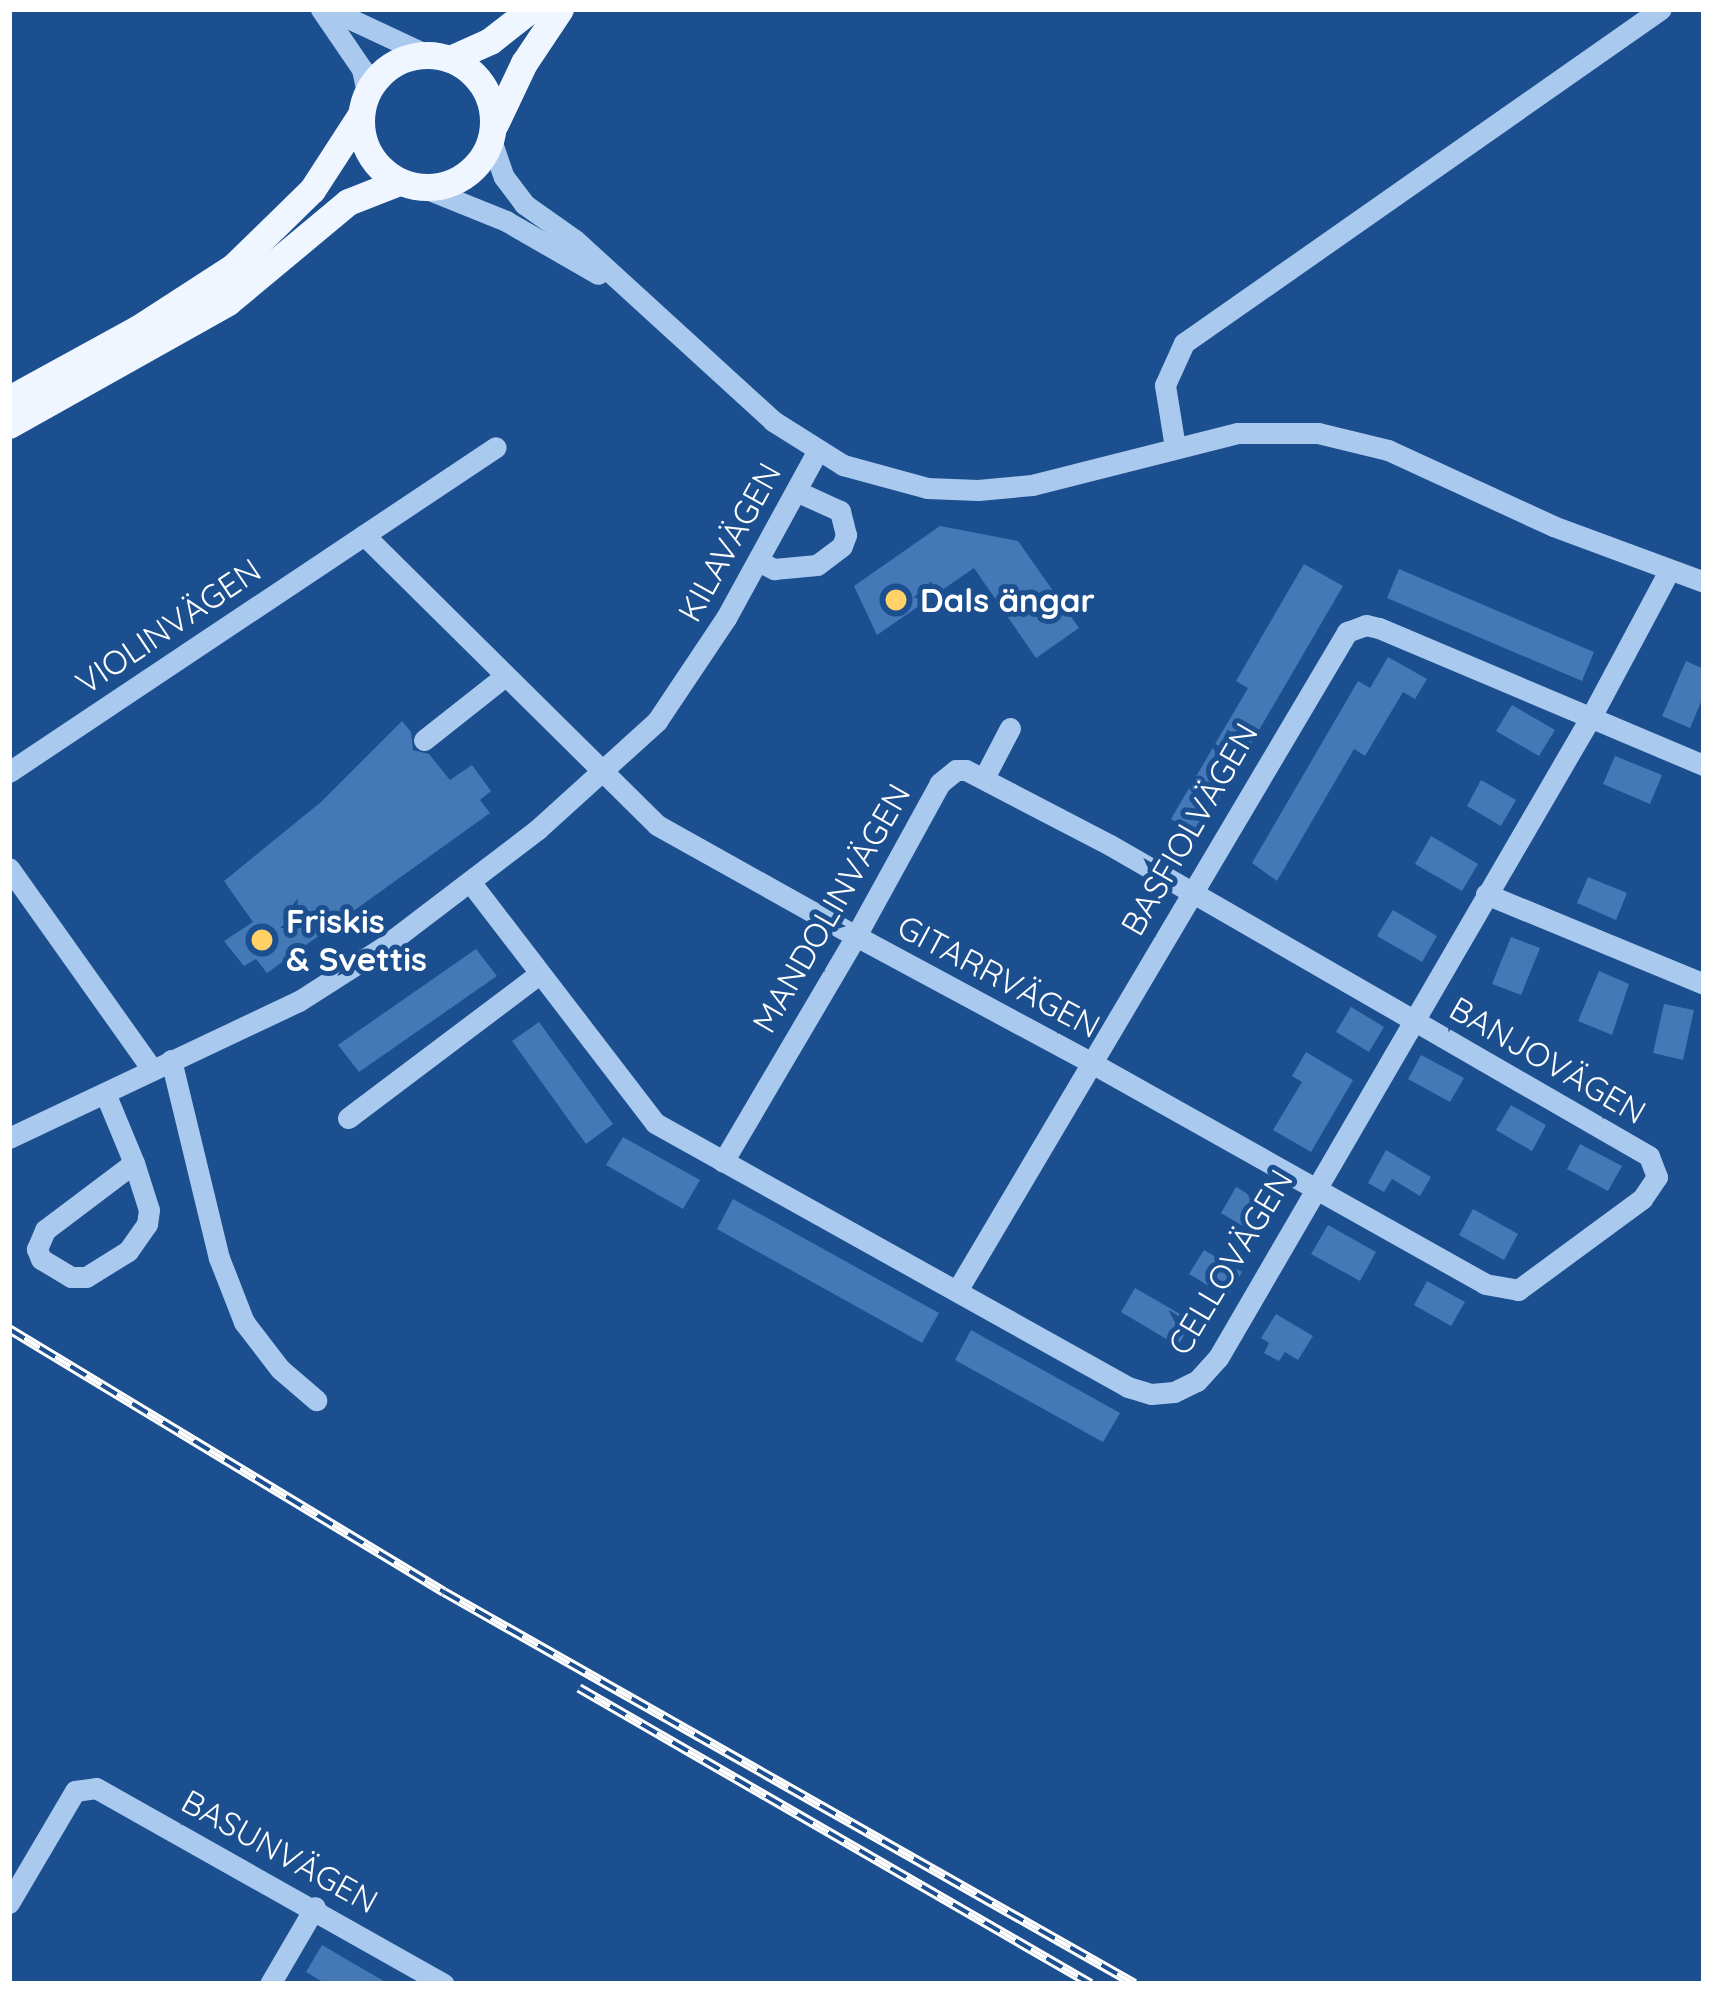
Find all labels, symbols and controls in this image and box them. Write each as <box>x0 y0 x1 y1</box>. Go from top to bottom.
street label: KILAVÄGEN <box>669 456 789 628</box>
street label: VIOLINVÄGEN <box>68 550 268 702</box>
place label: Dals ängar <box>920 580 1095 620</box>
marker: Dals ängar <box>883 587 909 613</box>
street label: BASFIOLVÄGEN <box>1112 716 1266 942</box>
street label: MANDOLINVÄGEN <box>744 777 918 1039</box>
place label: Friskis & Svettis <box>286 901 427 979</box>
street label: GITARRVÄGEN <box>891 906 1107 1046</box>
marker: Friskis & Svettis <box>249 927 275 953</box>
street label: BANJOVÄGEN <box>1443 988 1653 1132</box>
street label: CELLOVÄGEN <box>1159 1162 1301 1362</box>
street label: BASUNVÄGEN <box>175 1781 385 1921</box>

